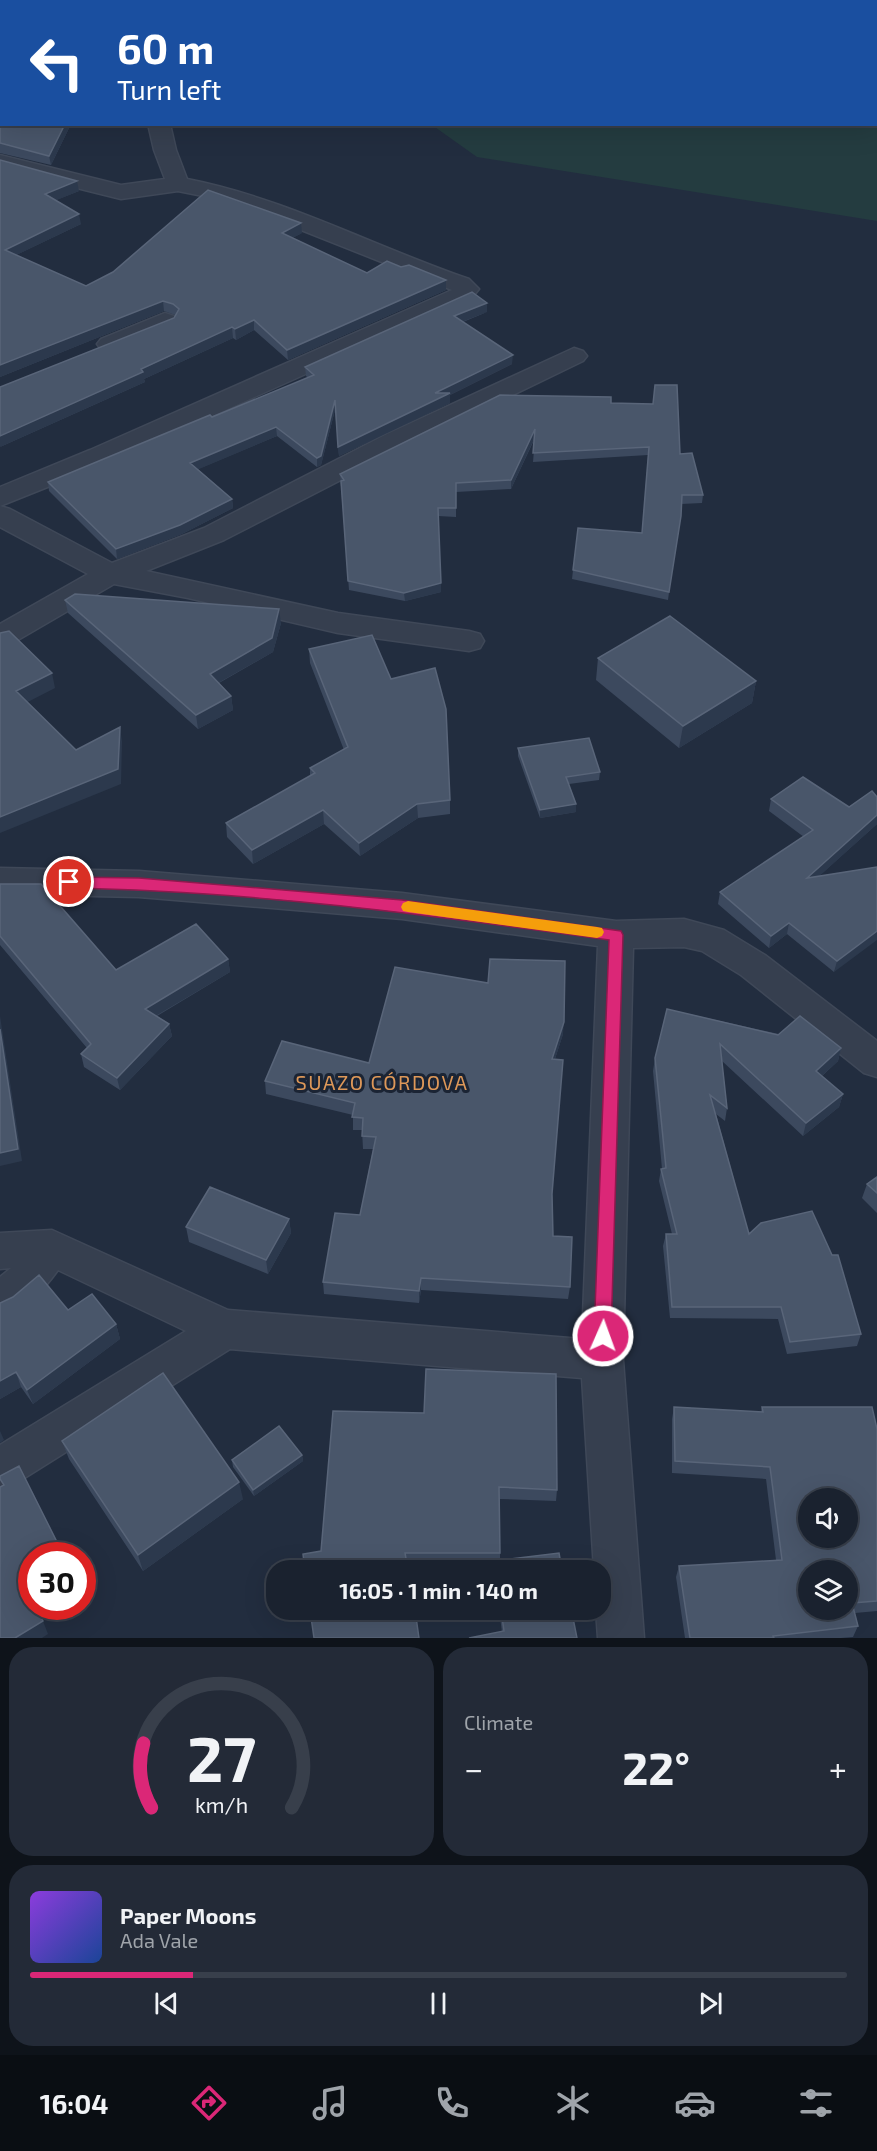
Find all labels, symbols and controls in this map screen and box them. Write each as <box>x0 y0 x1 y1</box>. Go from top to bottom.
text: 60 m <box>117 22 214 72</box>
icon: left <box>18 24 96 102</box>
text: Turn left <box>117 73 221 105</box>
pin <box>43 856 94 907</box>
icon: arrive <box>52 865 85 898</box>
district label: SUAZO CÓRDOVA <box>296 1070 468 1094</box>
position arrow <box>571 1304 635 1368</box>
map controls <box>798 1488 858 1620</box>
button: sound <box>798 1488 858 1548</box>
speed limit sign: 30 <box>18 1542 96 1620</box>
button: layers <box>798 1560 858 1620</box>
text: 16:05 · 1 min · 140 m <box>339 1577 538 1603</box>
text: Climate <box>464 1710 533 1734</box>
text: 27 <box>187 1720 256 1795</box>
text: 22° <box>622 1740 690 1794</box>
text: − <box>464 1748 483 1788</box>
text: + <box>829 1748 847 1788</box>
text: km/h <box>195 1793 248 1818</box>
text: Paper Moons <box>120 1902 256 1928</box>
text: Ada Vale <box>120 1928 198 1952</box>
icon: previous <box>150 1987 183 2020</box>
icon: pause <box>422 1987 455 2020</box>
icon: next <box>694 1987 727 2020</box>
icon: directions <box>188 2082 230 2124</box>
icon: music <box>309 2082 351 2124</box>
icon: phone <box>431 2082 473 2124</box>
icon: climate <box>552 2082 594 2124</box>
icon: car <box>674 2082 716 2124</box>
icon: filters <box>795 2082 837 2124</box>
text: 16:04 <box>40 2087 109 2119</box>

